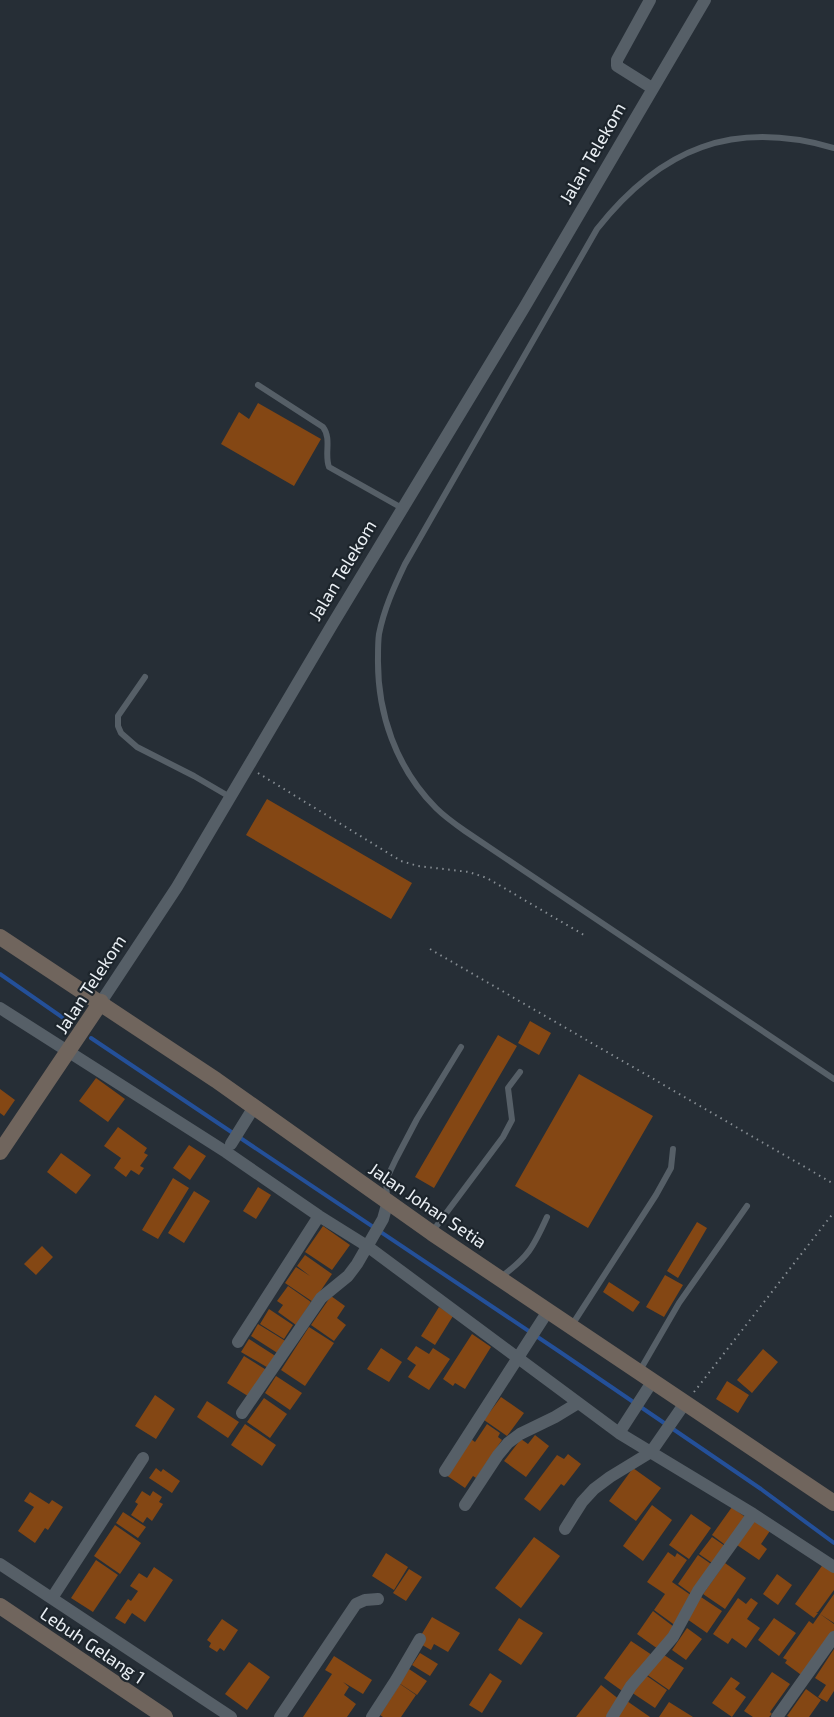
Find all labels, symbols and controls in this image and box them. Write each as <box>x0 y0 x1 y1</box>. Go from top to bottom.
street label: Jalan Telekom <box>554 98 630 208</box>
street label: Jalan Telekom <box>303 516 381 624</box>
street label: Jalan Telekom <box>50 930 130 1038</box>
street label: Jalan Johan Setia <box>365 1157 491 1253</box>
street label: Lebuh Gelang 1 <box>36 1602 150 1688</box>

